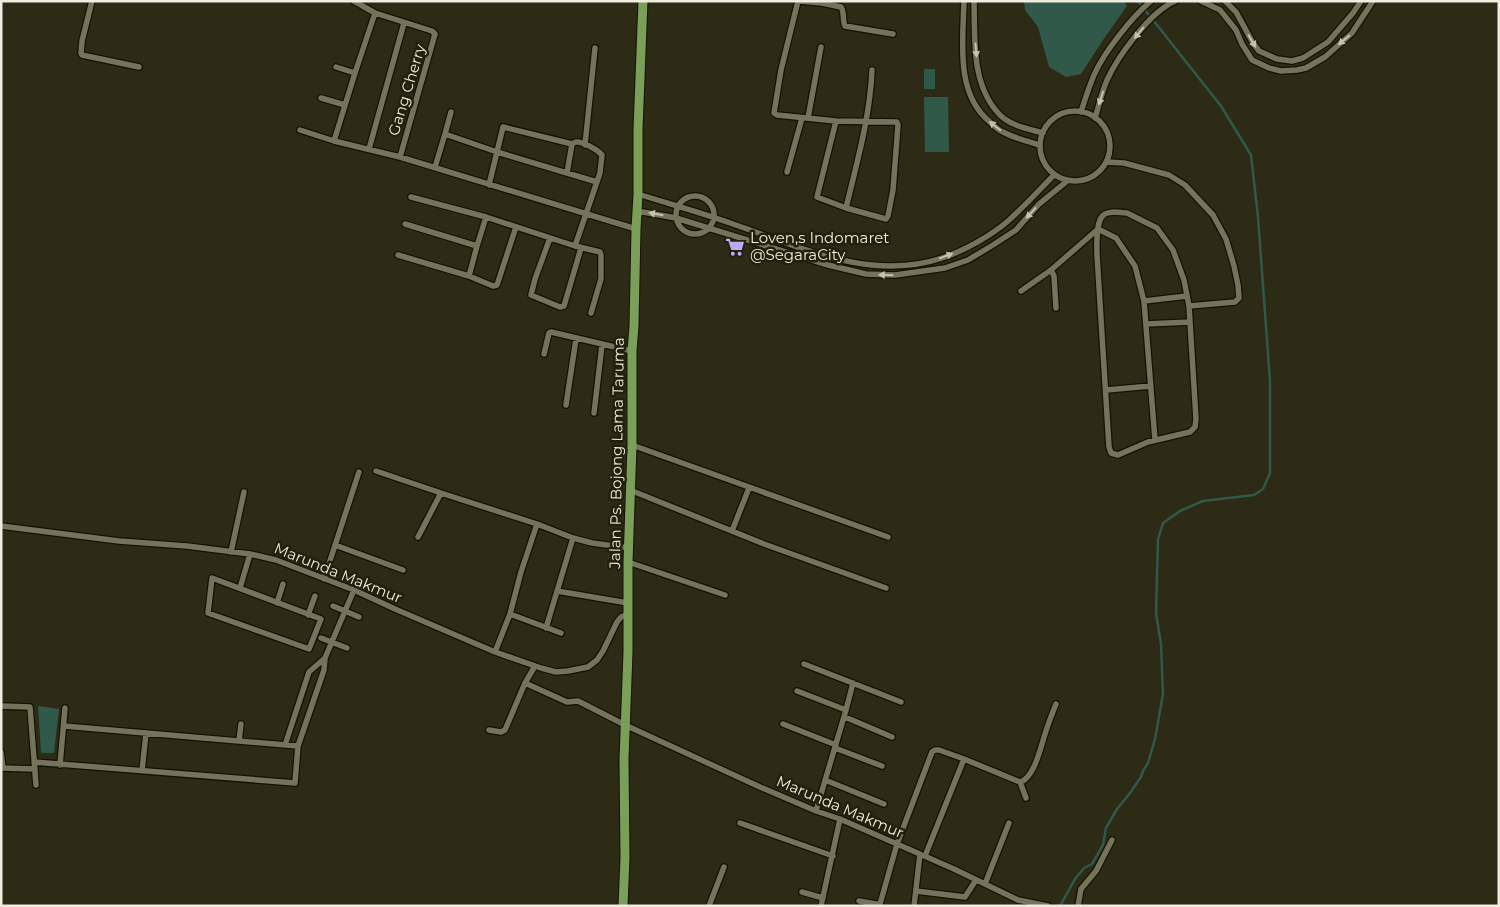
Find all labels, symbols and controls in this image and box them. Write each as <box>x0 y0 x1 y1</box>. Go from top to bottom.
one-way arrow <box>1133 26 1144 39</box>
one-way arrow <box>1248 34 1257 47</box>
one-way arrow <box>1338 34 1350 46</box>
street label: Gang Cherry <box>384 41 430 138</box>
one-way arrow <box>972 42 980 58</box>
one-way arrow <box>1097 91 1105 106</box>
one-way arrow <box>989 121 1002 132</box>
one-way arrow <box>1025 207 1037 219</box>
one-way arrow <box>648 209 664 217</box>
place label: Loven,s Indomaret @SegaraCity <box>750 228 889 264</box>
supermarket icon: Loven,s Indomaret @SegaraCity <box>724 236 746 258</box>
one-way arrow <box>939 252 954 260</box>
one-way arrow <box>878 271 894 279</box>
street label: Jalan Ps. Bojong Lama Taruma <box>605 337 628 570</box>
street label: Marunda Makmur <box>271 538 405 607</box>
street label: Marunda Makmur <box>774 771 907 842</box>

